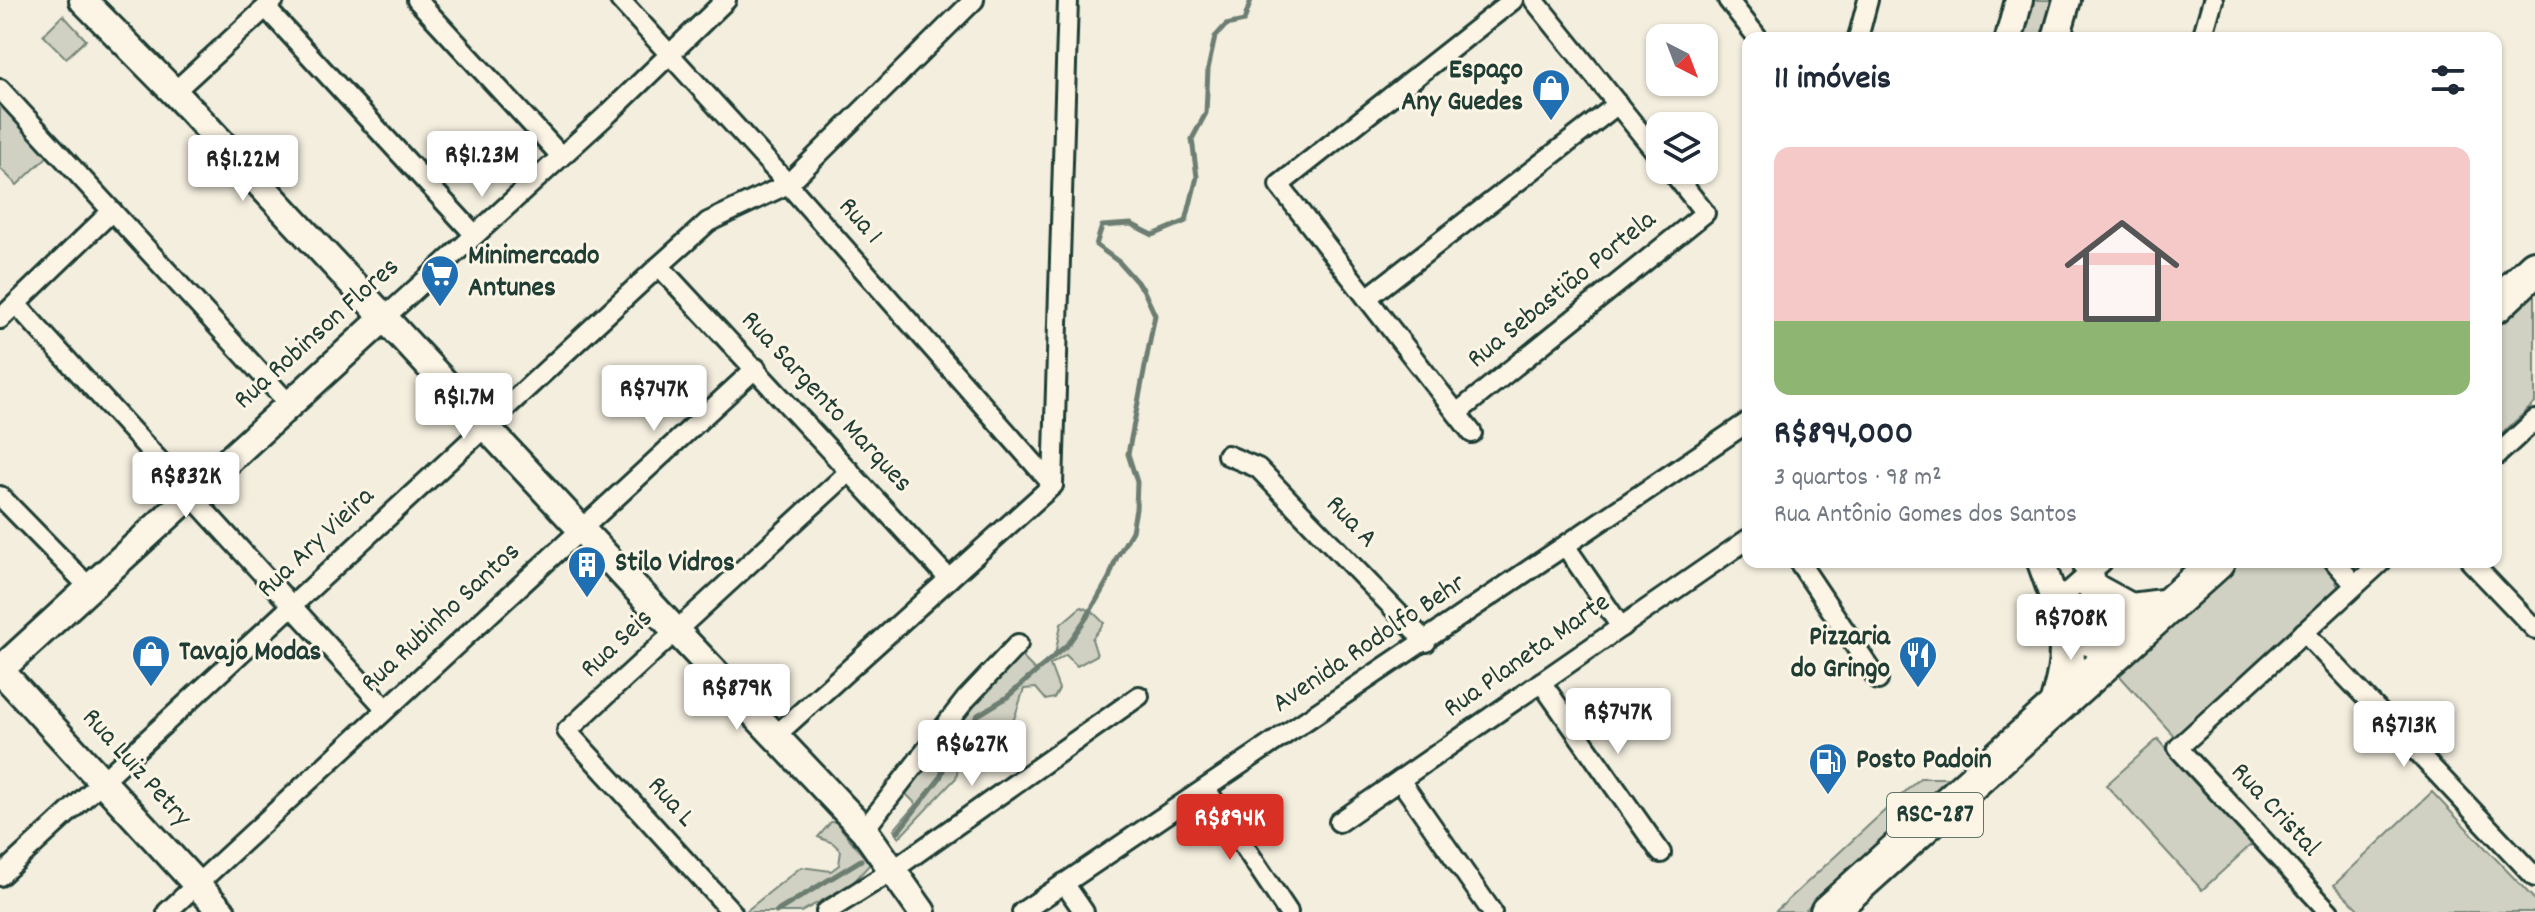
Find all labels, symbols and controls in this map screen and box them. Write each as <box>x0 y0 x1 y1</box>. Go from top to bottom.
north arrow <box>1646 24 1718 96</box>
map controls <box>1646 24 1718 184</box>
place label: Espaço Any Guedes <box>1401 52 1523 124</box>
text: 11 imóveis <box>1774 56 1891 105</box>
icon: filters <box>2426 58 2470 102</box>
shop icon: Espaço Any Guedes <box>1530 67 1572 122</box>
button: layers <box>1646 112 1718 184</box>
pin: R$1.23M <box>408 131 556 199</box>
pin: R$1.22M <box>169 135 317 203</box>
text: R$1.23M <box>445 138 519 175</box>
text: R$1.22M <box>206 142 280 179</box>
street label: Rua 1 <box>827 189 891 255</box>
icon: home <box>2050 199 2194 343</box>
street label: Rua Sebastião Portela <box>1460 202 1667 380</box>
place label: Minimercado Antunes <box>468 238 600 310</box>
street label: Rua Robinson Flores <box>226 249 410 421</box>
supermarket icon: Minimercado Antunes <box>419 253 461 308</box>
street label: Rua Sargento Marques <box>730 303 920 503</box>
pin: R$747K <box>589 365 719 433</box>
text: R$747K <box>620 372 688 409</box>
pin: R$1.7M <box>399 373 529 441</box>
text: R$1.7M <box>433 380 495 417</box>
text: R$894,000 <box>1774 411 1913 460</box>
pin: R$832K <box>121 452 251 520</box>
text: R$832K <box>150 459 222 496</box>
text: 3 quartos · 98 m² <box>1774 460 1942 497</box>
street label: Rua Ary Vieira <box>249 478 385 609</box>
street label: Rua A <box>1315 487 1385 559</box>
text: Rua Antônio Gomes dos Santos <box>1774 497 2077 534</box>
street label: Rua Rubinho Santos <box>353 534 531 704</box>
building icon: Stilo Vidros <box>566 544 608 599</box>
place label: Stilo Vidros <box>615 545 735 585</box>
street label: Avenida Rodolfo Behr <box>1265 565 1475 725</box>
street label: Rua Planeta Marte <box>1436 585 1620 729</box>
pin: R$708K <box>2006 594 2136 662</box>
street label: Rua Seis <box>573 601 663 689</box>
text: R$708K <box>2035 601 2107 638</box>
place label: Pizzaria do Gringo <box>1791 619 1891 691</box>
shop icon: Tavajo Modas <box>130 633 172 688</box>
place label: Tavajo Modas <box>179 634 321 674</box>
restaurant icon: Pizzaria do Gringo <box>1897 634 1939 689</box>
pin: R$879K <box>672 664 802 732</box>
text: R$879K <box>702 671 772 708</box>
pin: R$747K <box>1553 688 1683 756</box>
text: R$747K <box>1584 695 1652 732</box>
street label: Rua Luiz Petry <box>71 701 200 838</box>
pin: R$713K <box>2339 701 2469 769</box>
text: R$713K <box>2371 708 2437 745</box>
pin: R$627K <box>907 720 1037 788</box>
text: R$627K <box>936 727 1008 764</box>
fuel station icon: Posto Padoin <box>1807 741 1849 796</box>
place label: Posto Padoin <box>1856 742 1992 782</box>
street label: Rua Cristal <box>2220 755 2329 867</box>
street label: Rua L <box>636 769 704 837</box>
road number: RSC-287 <box>1887 793 1983 837</box>
pin: R$894K <box>1165 794 1295 862</box>
text: R$894K <box>1195 801 1265 838</box>

